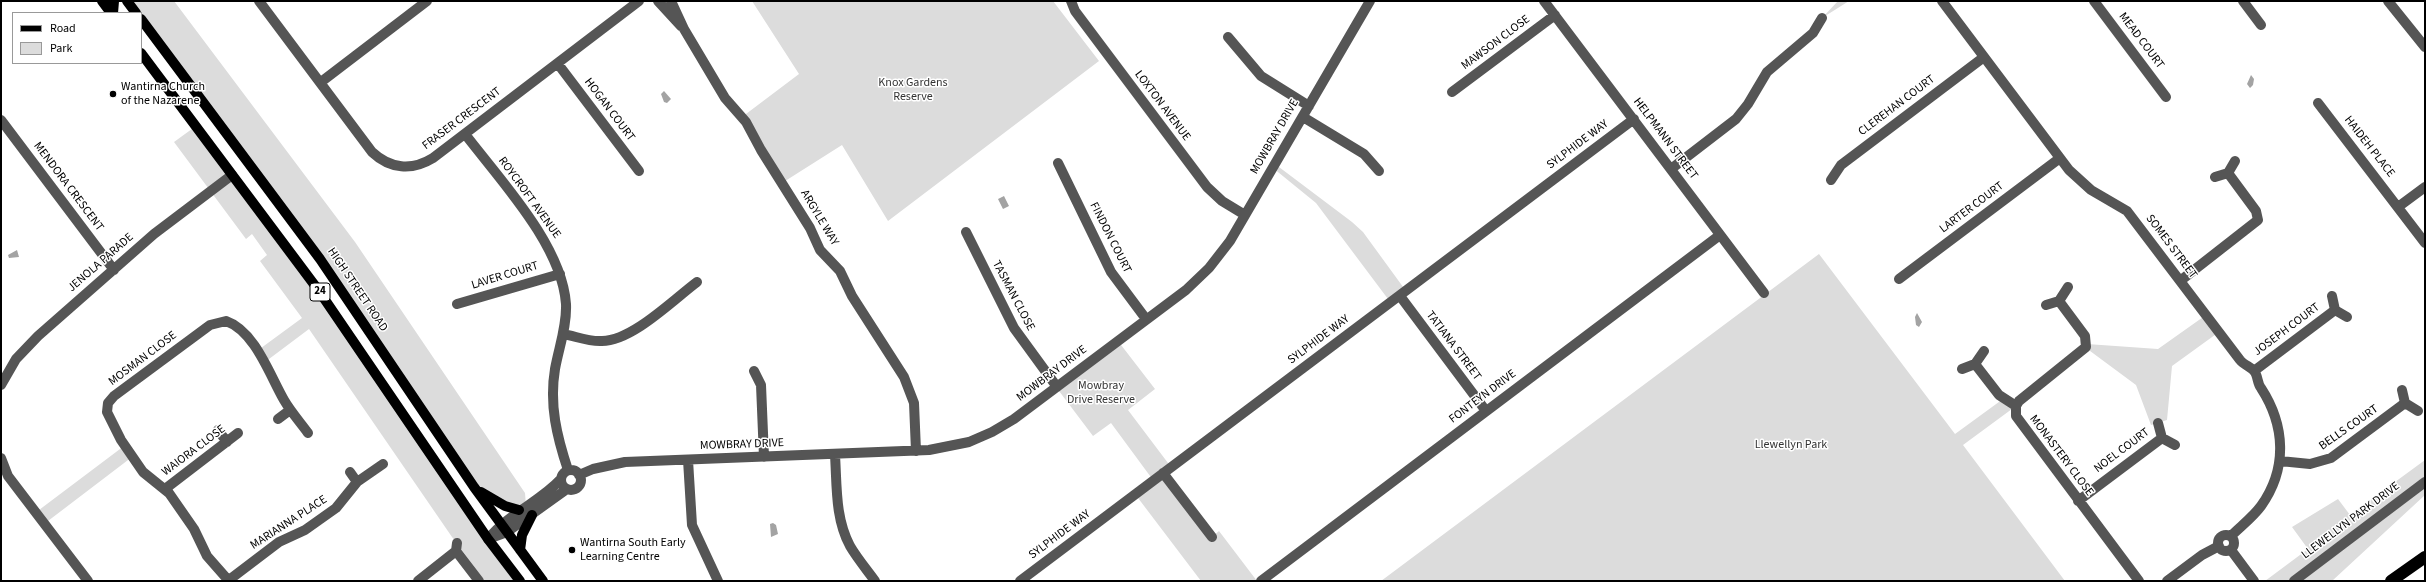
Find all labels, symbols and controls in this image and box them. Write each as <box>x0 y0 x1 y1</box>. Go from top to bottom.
street label: MEAD COURT <box>2115 10 2167 72</box>
legend <box>12 12 142 64</box>
street label: MAWSON CLOSE <box>1459 13 1533 73</box>
text: Road <box>50 20 76 37</box>
text: Park <box>50 40 72 57</box>
street label: LOXTON AVENUE <box>1131 68 1193 144</box>
street label: CLEREHAN COURT <box>1856 73 1938 139</box>
street label: HOGAN COURT <box>581 76 637 144</box>
park label: Knox Gardens Reserve <box>878 76 948 104</box>
place label: Wantirna Church of the Nazarene <box>121 80 205 108</box>
street label: FRASER CRESCENT <box>420 85 504 153</box>
marker: Wantirna Church of the Nazarene <box>108 89 118 99</box>
street label: HELPMANN STREET <box>1630 95 1700 183</box>
street label: MOWBRAY DRIVE <box>1248 97 1302 177</box>
street label: HAIDEH PLACE <box>2341 114 2397 180</box>
street label: SYLPHIDE WAY <box>1544 117 1612 173</box>
street label: MENDORA CRESCENT <box>30 140 106 234</box>
street label: ROYCROFT AVENUE <box>495 154 563 242</box>
street label: LARTER COURT <box>1937 179 2007 237</box>
street label: ARGYLE WAY <box>797 188 841 248</box>
street label: FINDON COURT <box>1086 200 1134 276</box>
street label: SOMES STREET <box>2142 212 2200 282</box>
street label: JENOLA PARADE <box>65 231 137 295</box>
street label: HIGH STREET ROAD <box>324 245 390 335</box>
street label: TASMAN CLOSE <box>988 258 1038 334</box>
street label: LAVER COURT <box>470 259 540 293</box>
road number: 24 <box>310 283 330 301</box>
street label: JOSEPH COURT <box>2251 301 2323 359</box>
street label: TATIANA STREET <box>1422 308 1484 384</box>
street label: SYLPHIDE WAY <box>1285 312 1353 368</box>
street label: MOSMAN CLOSE <box>106 329 180 389</box>
street label: MOWBRAY DRIVE <box>1014 343 1090 405</box>
street label: FONTEYN DRIVE <box>1447 367 1519 427</box>
park label: Mowbray Drive Reserve <box>1067 379 1135 407</box>
street label: BELLS COURT <box>2317 402 2381 454</box>
street label: MONASTERY CLOSE <box>2026 413 2096 499</box>
street label: WAIORA CLOSE <box>159 422 229 480</box>
street label: NOEL COURT <box>2091 426 2153 476</box>
street label: MOWBRAY DRIVE <box>700 436 784 454</box>
park label: Llewellyn Park <box>1755 438 1827 452</box>
street label: LLEWELLYN PARK DRIVE <box>2299 479 2403 563</box>
street label: MARIANNA PLACE <box>248 493 330 553</box>
street label: SYLPHIDE WAY <box>1026 507 1094 563</box>
place label: Wantirna South Early Learning Centre <box>580 536 686 564</box>
marker: Wantirna South Early Learning Centre <box>567 545 577 555</box>

